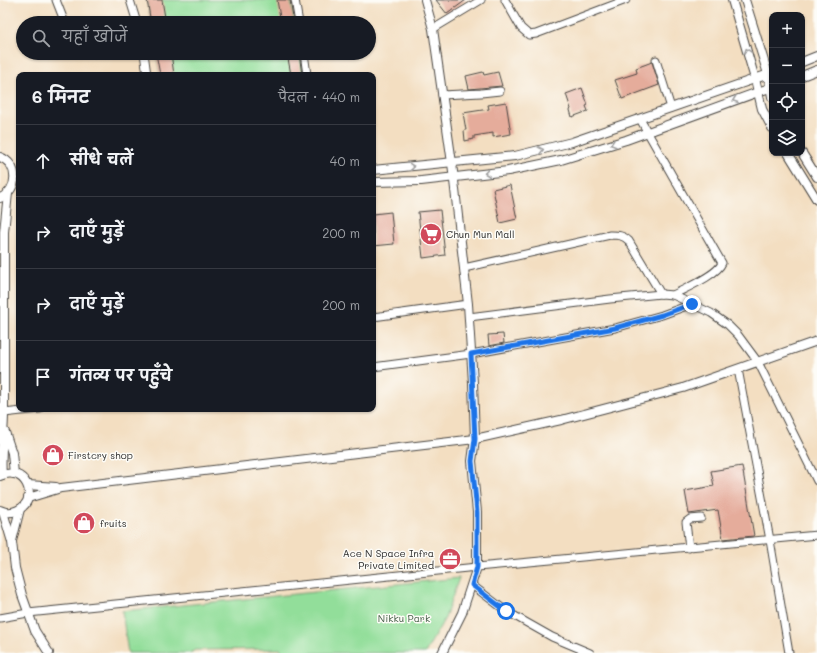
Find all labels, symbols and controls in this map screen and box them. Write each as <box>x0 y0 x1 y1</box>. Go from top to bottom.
map controls <box>769 12 805 156</box>
button: + <box>769 12 805 48</box>
search box <box>16 16 376 60</box>
text: यहाँ खोजें <box>62 26 127 46</box>
icon: search <box>30 27 52 49</box>
one-way arrow <box>743 48 752 55</box>
button: − <box>769 48 805 84</box>
button: locate <box>769 84 805 120</box>
text: 6 मिनट <box>32 85 90 107</box>
text: पैदल · 440 m <box>278 88 360 105</box>
one-way arrow <box>732 95 739 104</box>
button: layers <box>769 120 805 156</box>
one-way arrow <box>610 139 617 148</box>
one-way arrow <box>537 146 544 155</box>
text: सीधे चलें <box>70 149 133 169</box>
icon: ahead <box>32 150 54 172</box>
text: 40 m <box>330 152 360 169</box>
one-way arrow <box>409 163 415 172</box>
one-way arrow <box>484 168 490 177</box>
text: दाएँ मुड़ें <box>70 221 124 241</box>
supermarket icon: Chun Mun Mall <box>418 221 444 247</box>
icon: right <box>32 222 54 244</box>
text: 200 m <box>322 224 360 241</box>
place label: Chun Mun Mall <box>446 227 514 241</box>
text: दाएँ मुड़ें <box>70 293 124 313</box>
icon: right <box>32 294 54 316</box>
route end <box>683 295 701 313</box>
text: 200 m <box>322 296 360 313</box>
text: गंतव्य पर पहुँचे <box>70 365 172 385</box>
icon: arrive <box>32 366 54 388</box>
shop icon: Firstcry shop <box>40 442 66 468</box>
place label: Firstcry shop <box>68 448 133 462</box>
shop icon: fruits <box>71 510 97 536</box>
place label: fruits <box>100 516 127 530</box>
place label: Ace N Space Infra Private Limited <box>343 546 434 572</box>
office icon: Ace N Space Infra Private Limited <box>437 546 463 572</box>
route start <box>497 602 515 620</box>
park label: Nikku Park <box>378 611 430 625</box>

